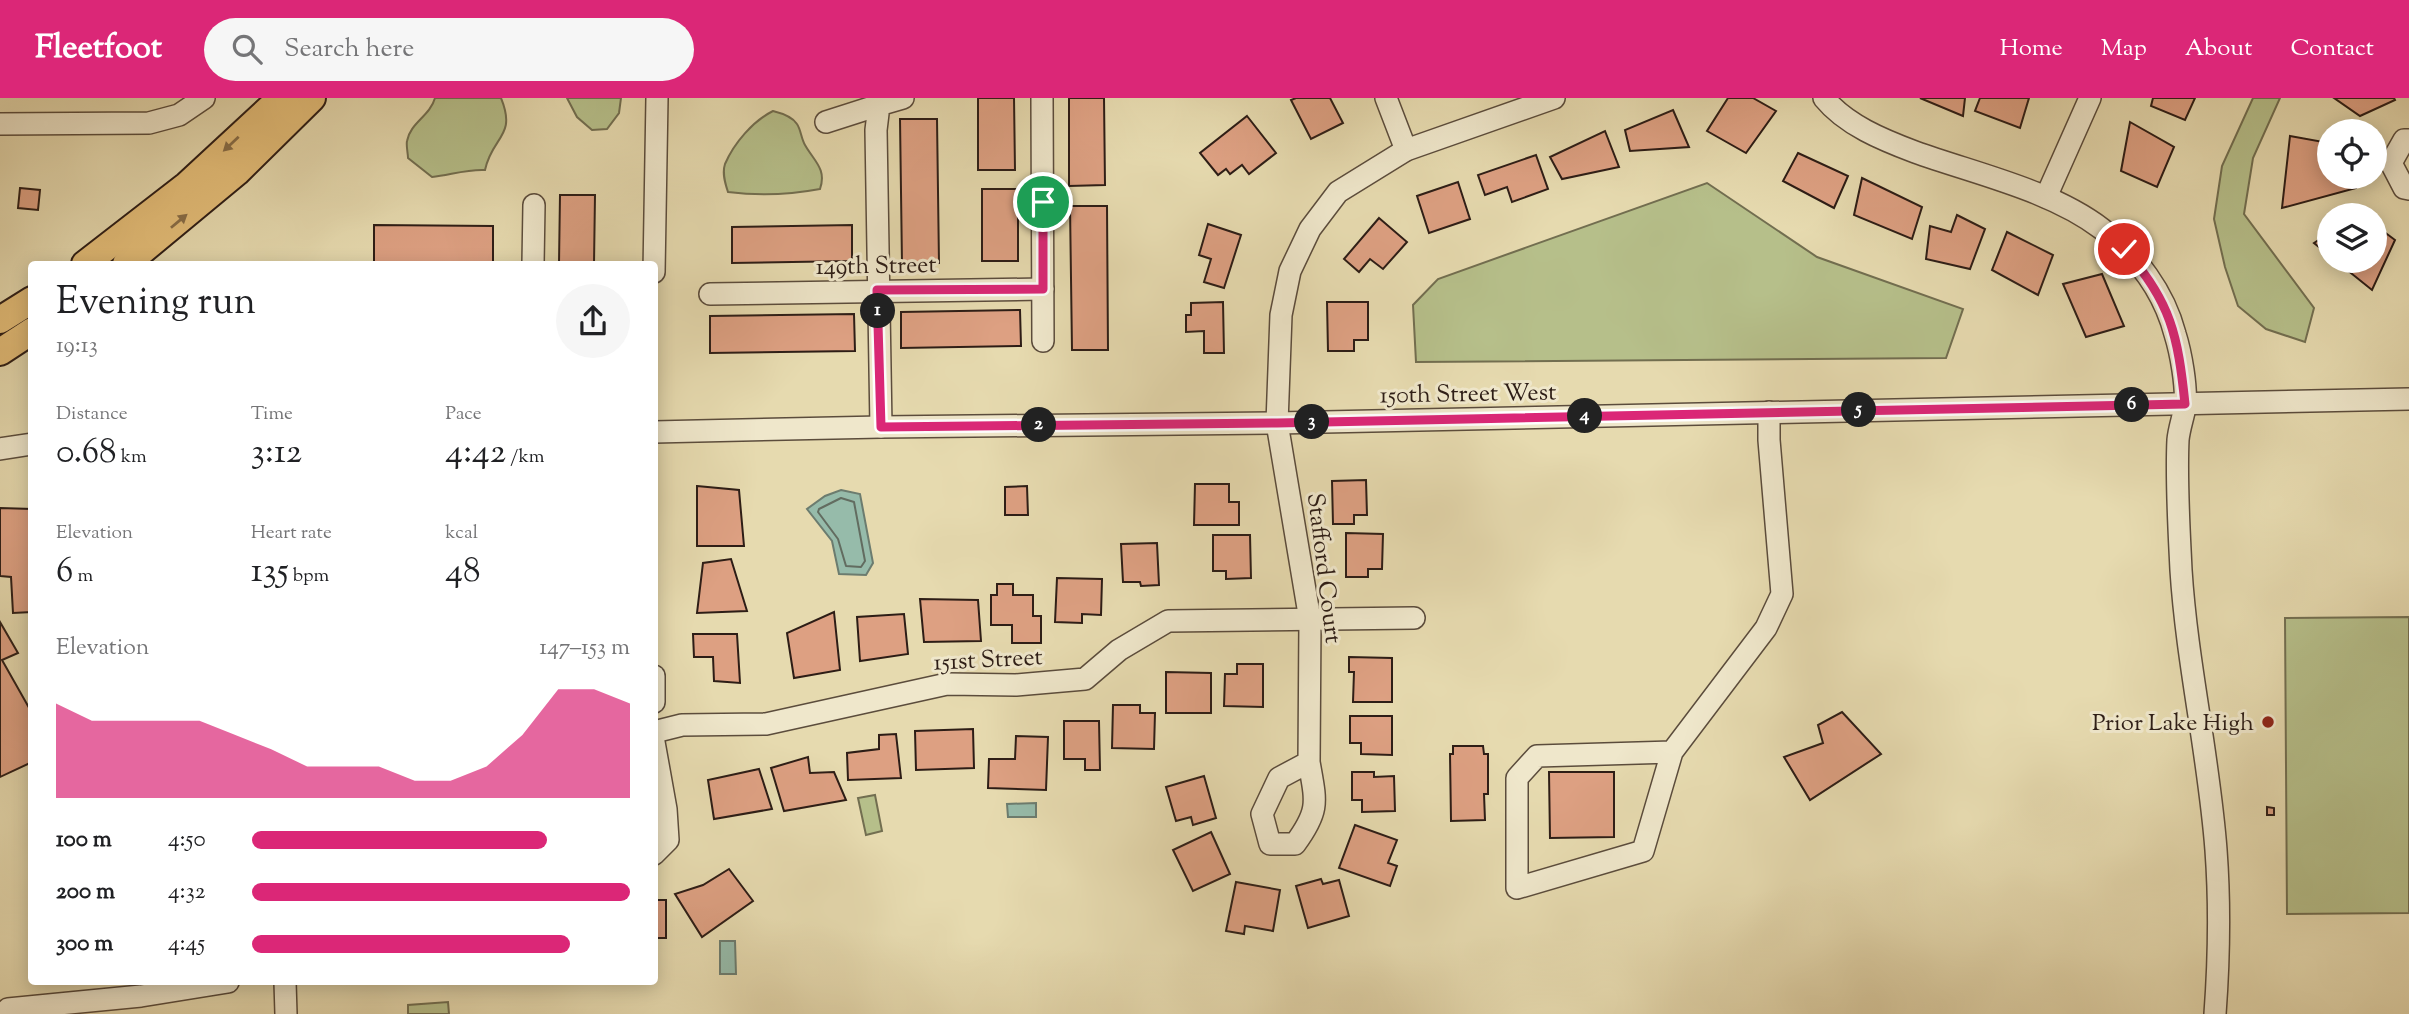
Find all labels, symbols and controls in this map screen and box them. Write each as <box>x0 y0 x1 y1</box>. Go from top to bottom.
search box <box>204 18 694 81</box>
text: Fleetfoot <box>35 25 162 73</box>
icon: search <box>228 30 266 68</box>
text: Search here <box>284 31 414 68</box>
text: Home <box>2000 32 2063 66</box>
text: Map <box>2101 32 2147 66</box>
text: About <box>2185 32 2252 66</box>
text: Contact <box>2290 32 2374 66</box>
map controls <box>2317 119 2387 273</box>
button: locate <box>2317 119 2387 189</box>
one-way arrow <box>223 136 240 152</box>
pin <box>1013 172 1073 232</box>
icon: arrive <box>1024 183 1062 221</box>
button: layers <box>2317 203 2387 273</box>
one-way arrow <box>171 214 188 229</box>
pin <box>2094 219 2154 279</box>
icon: check <box>2105 230 2143 268</box>
street label: 149th Street <box>815 249 937 285</box>
text: Evening run <box>56 277 256 331</box>
button: share <box>556 284 630 358</box>
pin: 1 <box>860 294 896 328</box>
text: 1 <box>874 297 881 324</box>
text: 19:13 <box>56 330 98 363</box>
street label: 150th Street West <box>1379 376 1557 414</box>
pin: 6 <box>2114 388 2150 422</box>
text: 6 <box>2127 391 2136 418</box>
pin: 5 <box>1842 392 1876 428</box>
text: 5 <box>1855 396 1862 423</box>
pin: 4 <box>1568 398 1602 434</box>
text: Distance <box>56 401 128 428</box>
text: Time <box>251 401 293 428</box>
text: Pace <box>445 401 482 428</box>
text: 4 <box>1580 402 1589 429</box>
pin: 3 <box>1294 404 1330 440</box>
pin: 2 <box>1021 408 1056 442</box>
text: 3 <box>1308 408 1315 435</box>
text: 2 <box>1034 411 1043 438</box>
text: 0.68 <box>56 428 117 479</box>
text: 3:12 <box>251 428 302 479</box>
text: 4:42 <box>445 428 506 479</box>
text: km <box>117 444 147 471</box>
text: /km <box>506 444 545 471</box>
street label: Stafford Court <box>1297 491 1349 645</box>
text: Elevation <box>56 520 133 547</box>
text: Heart rate <box>251 520 332 547</box>
text: kcal <box>445 520 478 547</box>
text: 6 <box>56 547 73 598</box>
text: 135 <box>251 547 289 598</box>
text: 48 <box>445 547 480 598</box>
text: m <box>73 563 93 590</box>
text: bpm <box>289 563 329 590</box>
text: Elevation <box>56 632 149 665</box>
text: 147–153 m <box>539 632 630 665</box>
street label: 151st Street <box>933 641 1044 681</box>
place label: Prior Lake High <box>2092 707 2254 741</box>
marker: Prior Lake High <box>2260 714 2276 730</box>
text: 100 m <box>56 824 112 857</box>
text: 4:50 <box>168 824 206 857</box>
text: 200 m <box>56 876 115 909</box>
text: 4:32 <box>168 876 206 909</box>
text: 300 m <box>56 928 113 961</box>
text: 4:45 <box>168 928 205 961</box>

